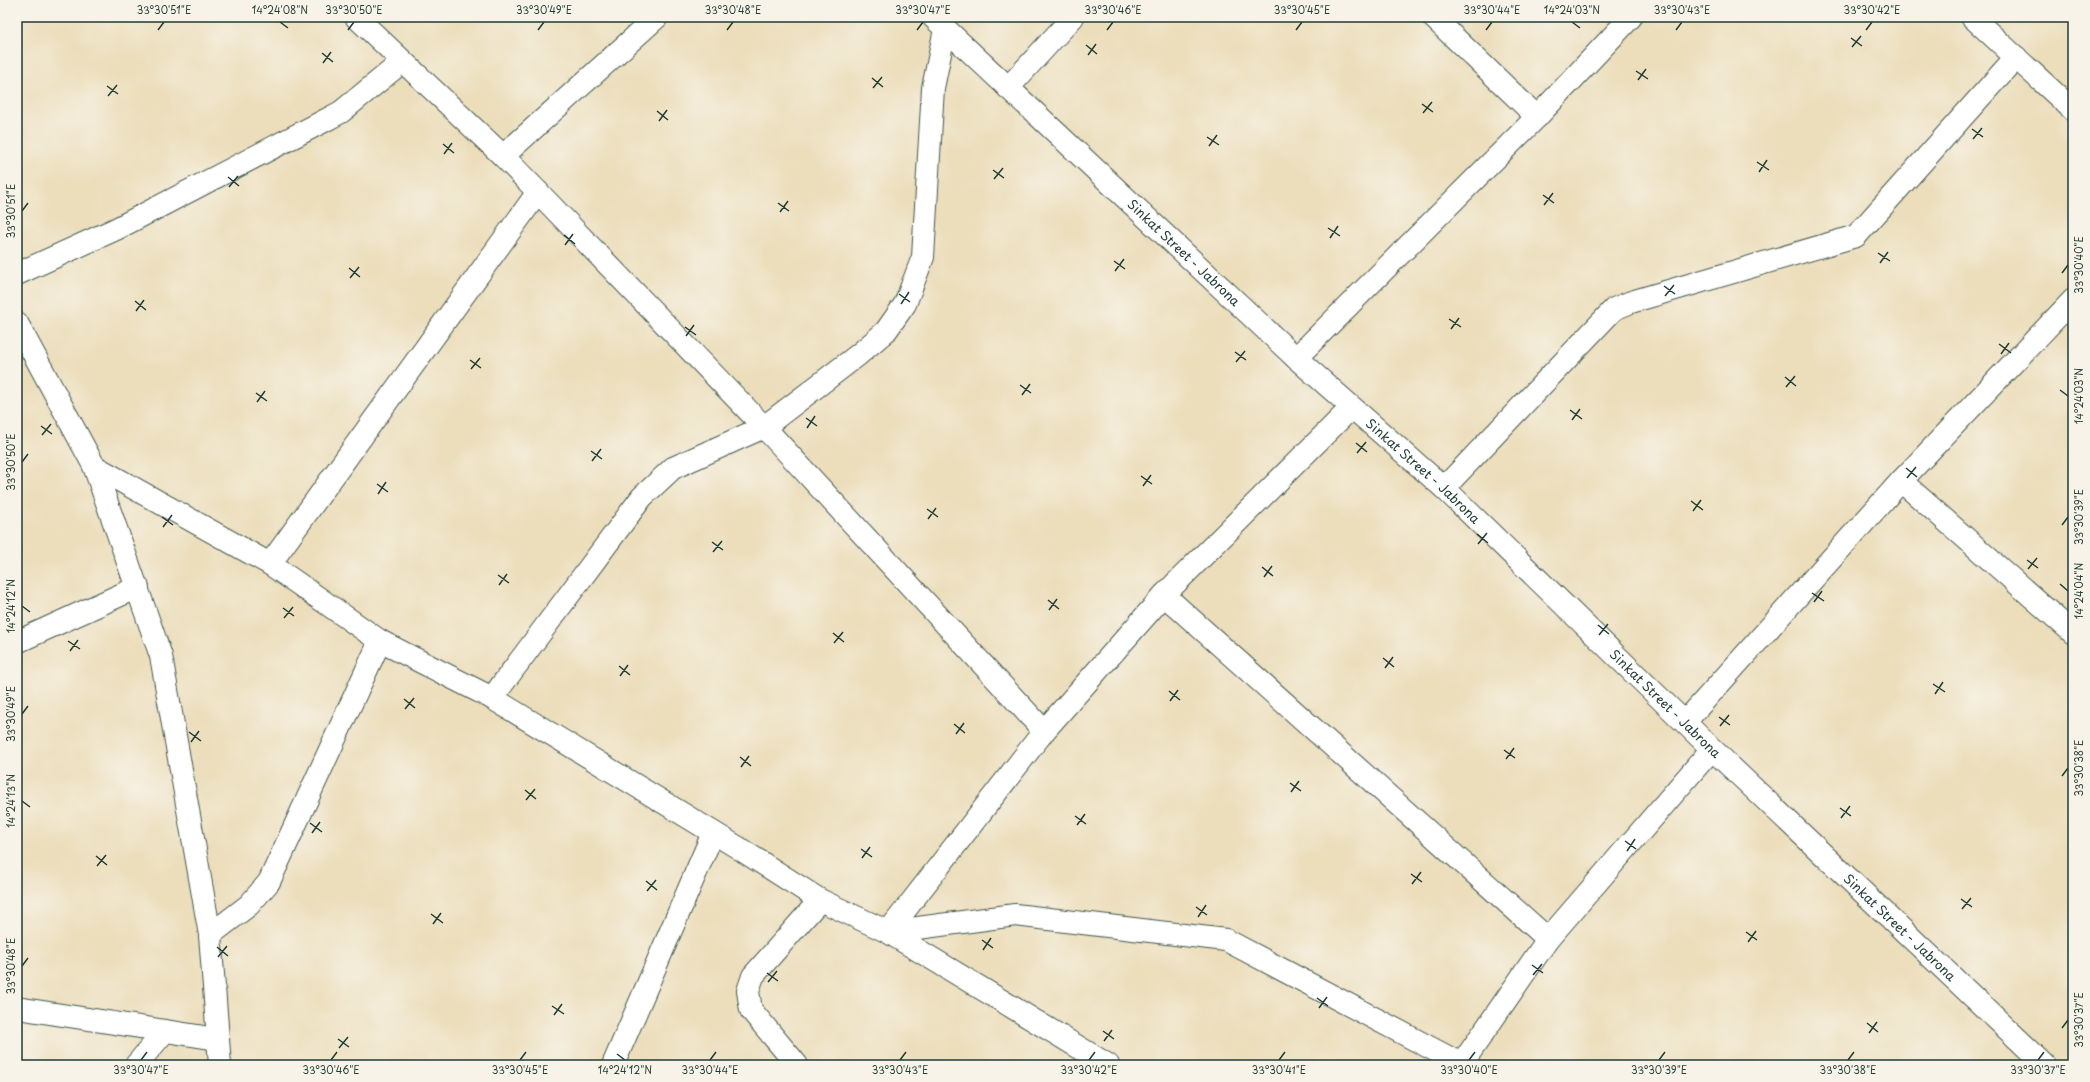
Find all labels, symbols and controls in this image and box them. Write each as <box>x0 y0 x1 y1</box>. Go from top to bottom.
text: 33°30'51"E <box>137 2 191 17</box>
text: 14°24'08"N <box>252 2 308 17</box>
text: 33°30'50"E <box>325 2 383 17</box>
text: 33°30'49"E <box>516 2 572 17</box>
text: 33°30'48"E <box>705 2 761 17</box>
text: 33°30'47"E <box>895 2 951 17</box>
text: 33°30'46"E <box>1084 2 1142 17</box>
text: 33°30'45"E <box>1274 2 1330 17</box>
text: 33°30'44"E <box>1464 2 1520 17</box>
text: 14°24'03"N <box>1544 2 1600 17</box>
text: 33°30'43"E <box>1654 2 1710 17</box>
text: 33°30'42"E <box>1844 2 1900 17</box>
text: 33°30'51"E <box>3 184 18 238</box>
street label: Sinkat Street - Jabrona <box>1123 194 1245 311</box>
text: 33°30'40"E <box>2071 236 2086 294</box>
text: 14°24'03"N <box>2071 368 2086 424</box>
street label: Sinkat Street - Jabrona <box>1362 414 1485 528</box>
text: 33°30'50"E <box>3 433 18 491</box>
text: 33°30'39"E <box>2071 489 2086 545</box>
text: 14°24'04"N <box>2071 563 2086 619</box>
text: 14°24'12"N <box>3 579 18 633</box>
street label: Sinkat Street - Jabrona <box>1606 645 1726 762</box>
text: 33°30'49"E <box>3 686 18 742</box>
text: 33°30'38"E <box>2071 740 2086 796</box>
text: 14°24'13"N <box>3 774 18 828</box>
street label: Sinkat Street - Jabrona <box>1840 869 1961 986</box>
text: 33°30'48"E <box>3 938 18 994</box>
text: 33°30'37"E <box>2071 992 2086 1048</box>
text: 33°30'47"E <box>113 1062 169 1077</box>
text: 33°30'46"E <box>302 1062 360 1077</box>
text: 33°30'45"E <box>492 1062 548 1077</box>
text: 14°24'12"N <box>598 1062 652 1077</box>
text: 33°30'44"E <box>682 1062 738 1077</box>
text: 33°30'43"E <box>872 1062 928 1077</box>
text: 33°30'42"E <box>1061 1062 1117 1077</box>
text: 33°30'41"E <box>1252 1062 1306 1077</box>
text: 33°30'40"E <box>1440 1062 1498 1077</box>
text: 33°30'39"E <box>1631 1062 1687 1077</box>
text: 33°30'38"E <box>1820 1062 1876 1077</box>
text: 33°30'37"E <box>2010 1062 2066 1077</box>

